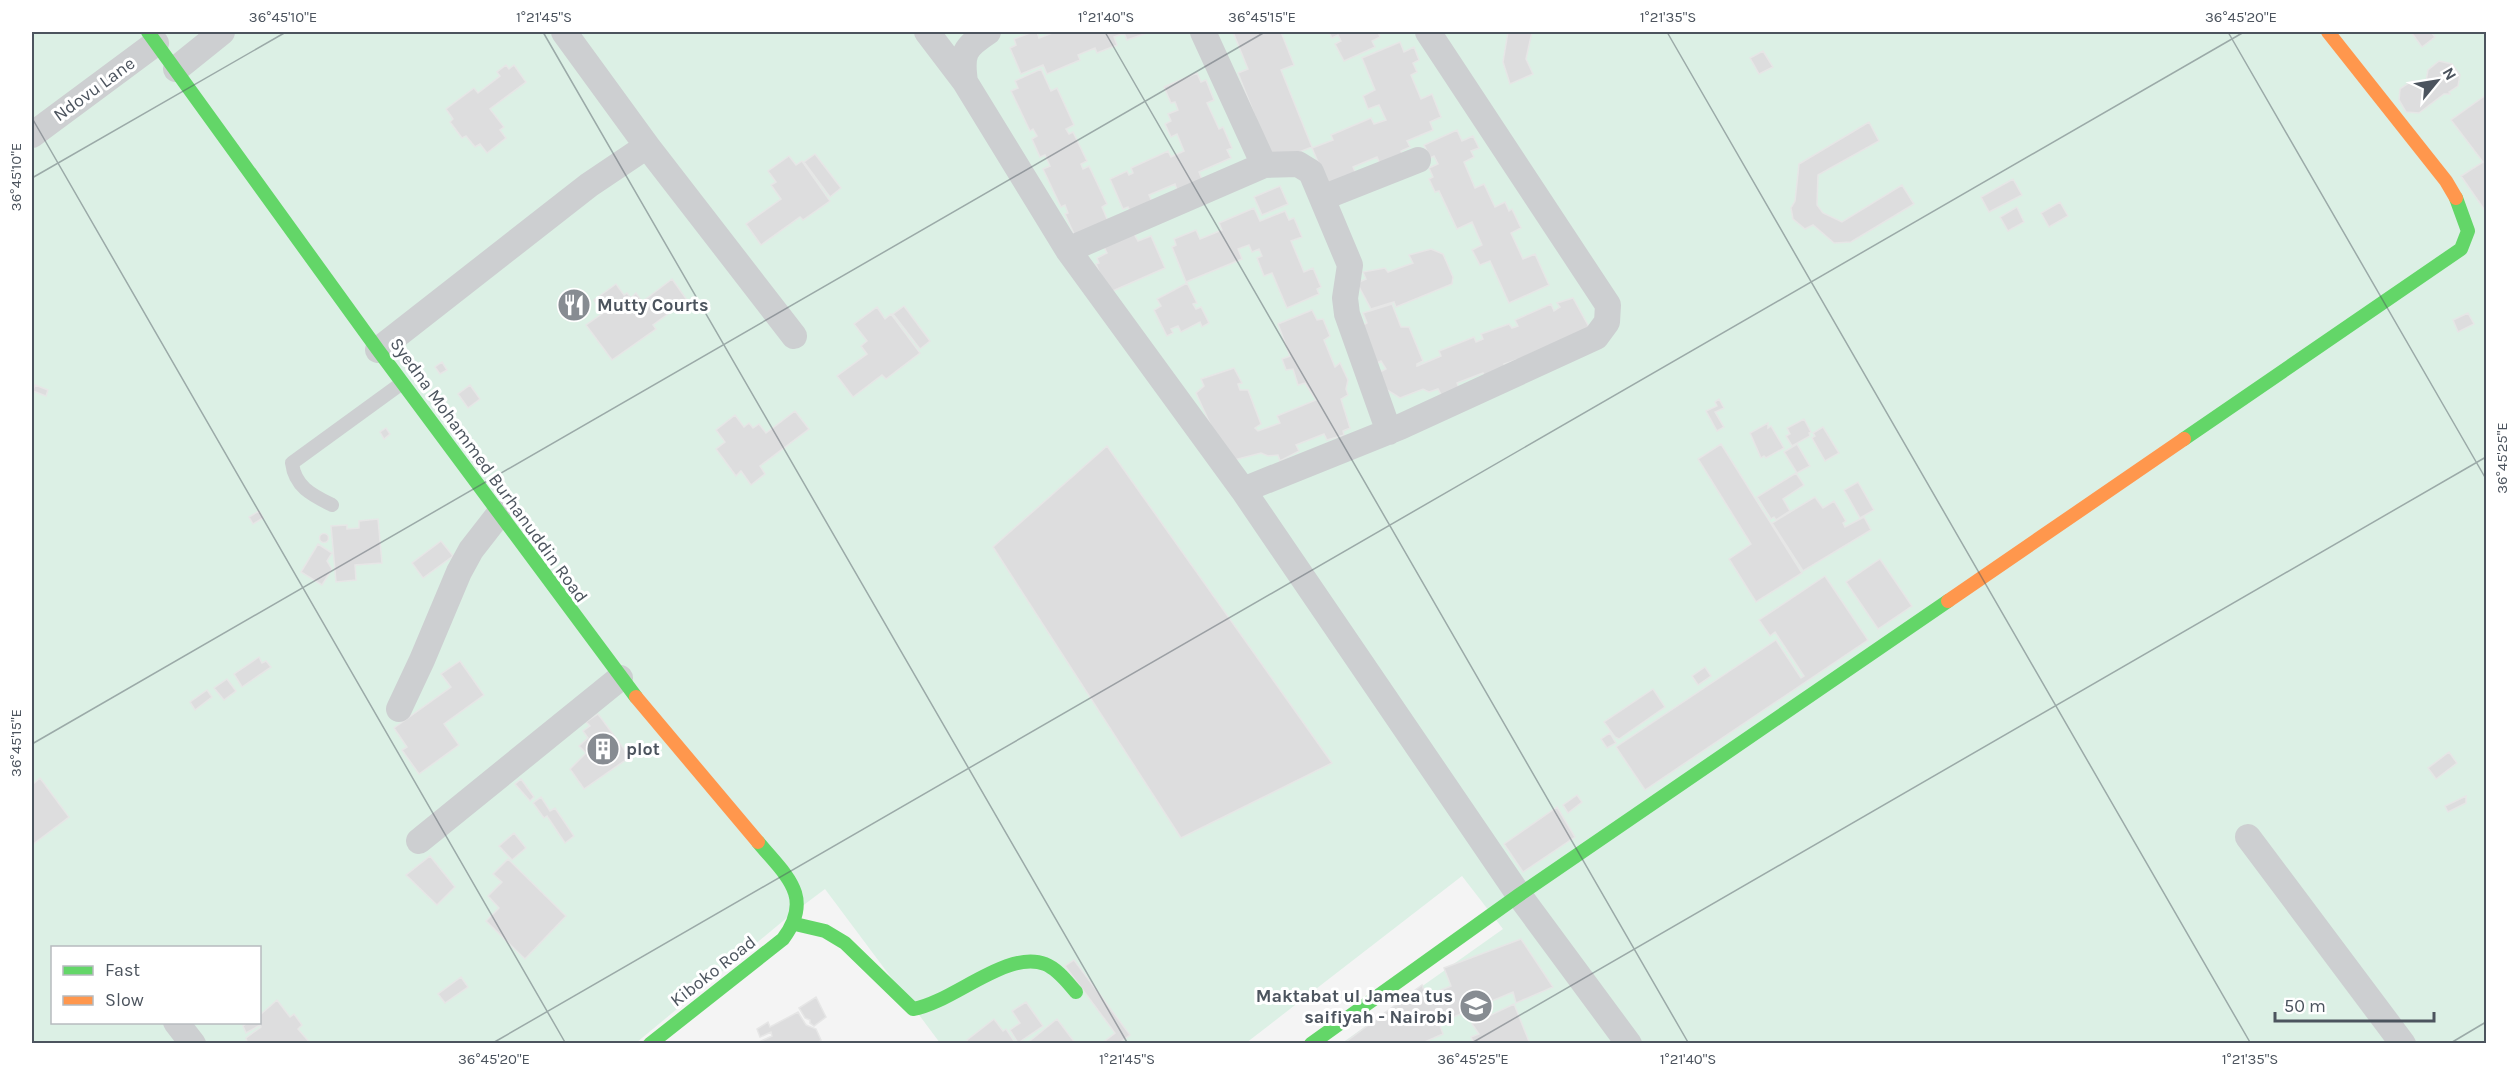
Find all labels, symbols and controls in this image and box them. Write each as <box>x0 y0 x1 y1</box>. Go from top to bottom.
text: 36°45'10"E <box>249 8 317 26</box>
text: 1°21'45"S <box>516 8 572 26</box>
text: 1°21'40"S <box>1078 8 1134 26</box>
text: 36°45'15"E <box>1228 8 1296 26</box>
text: 1°21'35"S <box>1640 8 1696 26</box>
text: 36°45'20"E <box>2205 8 2277 26</box>
north arrow <box>2407 51 2467 111</box>
street label: Ndovu Lane <box>49 52 139 126</box>
text: N <box>2438 64 2461 83</box>
text: 36°45'10"E <box>7 143 25 211</box>
restaurant icon: Mutty Courts <box>556 287 592 323</box>
place label: Mutty Courts <box>597 294 708 316</box>
street label: Syedna Mohammed Burhanuddin Road <box>385 333 593 607</box>
text: 36°45'25"E <box>2493 422 2511 494</box>
text: 36°45'15"E <box>7 709 25 777</box>
building icon: plot <box>585 731 621 767</box>
place label: plot <box>626 738 660 760</box>
street label: Kiboko Road <box>666 931 760 1011</box>
legend <box>51 946 261 1024</box>
text: Fast <box>105 959 140 981</box>
place label: Maktabat ul Jamea tus saifiyah - Nairobi <box>1256 985 1453 1028</box>
scale bar <box>2275 985 2434 1023</box>
school or university icon: Maktabat ul Jamea tus saifiyah - Nairobi <box>1458 988 1494 1024</box>
text: Slow <box>105 989 144 1011</box>
text: 50 m <box>2284 995 2326 1017</box>
text: 36°45'20"E <box>458 1050 530 1068</box>
text: 1°21'45"S <box>1099 1050 1155 1068</box>
text: 36°45'25"E <box>1437 1050 1509 1068</box>
text: 1°21'40"S <box>1660 1050 1716 1068</box>
text: 1°21'35"S <box>2222 1050 2278 1068</box>

